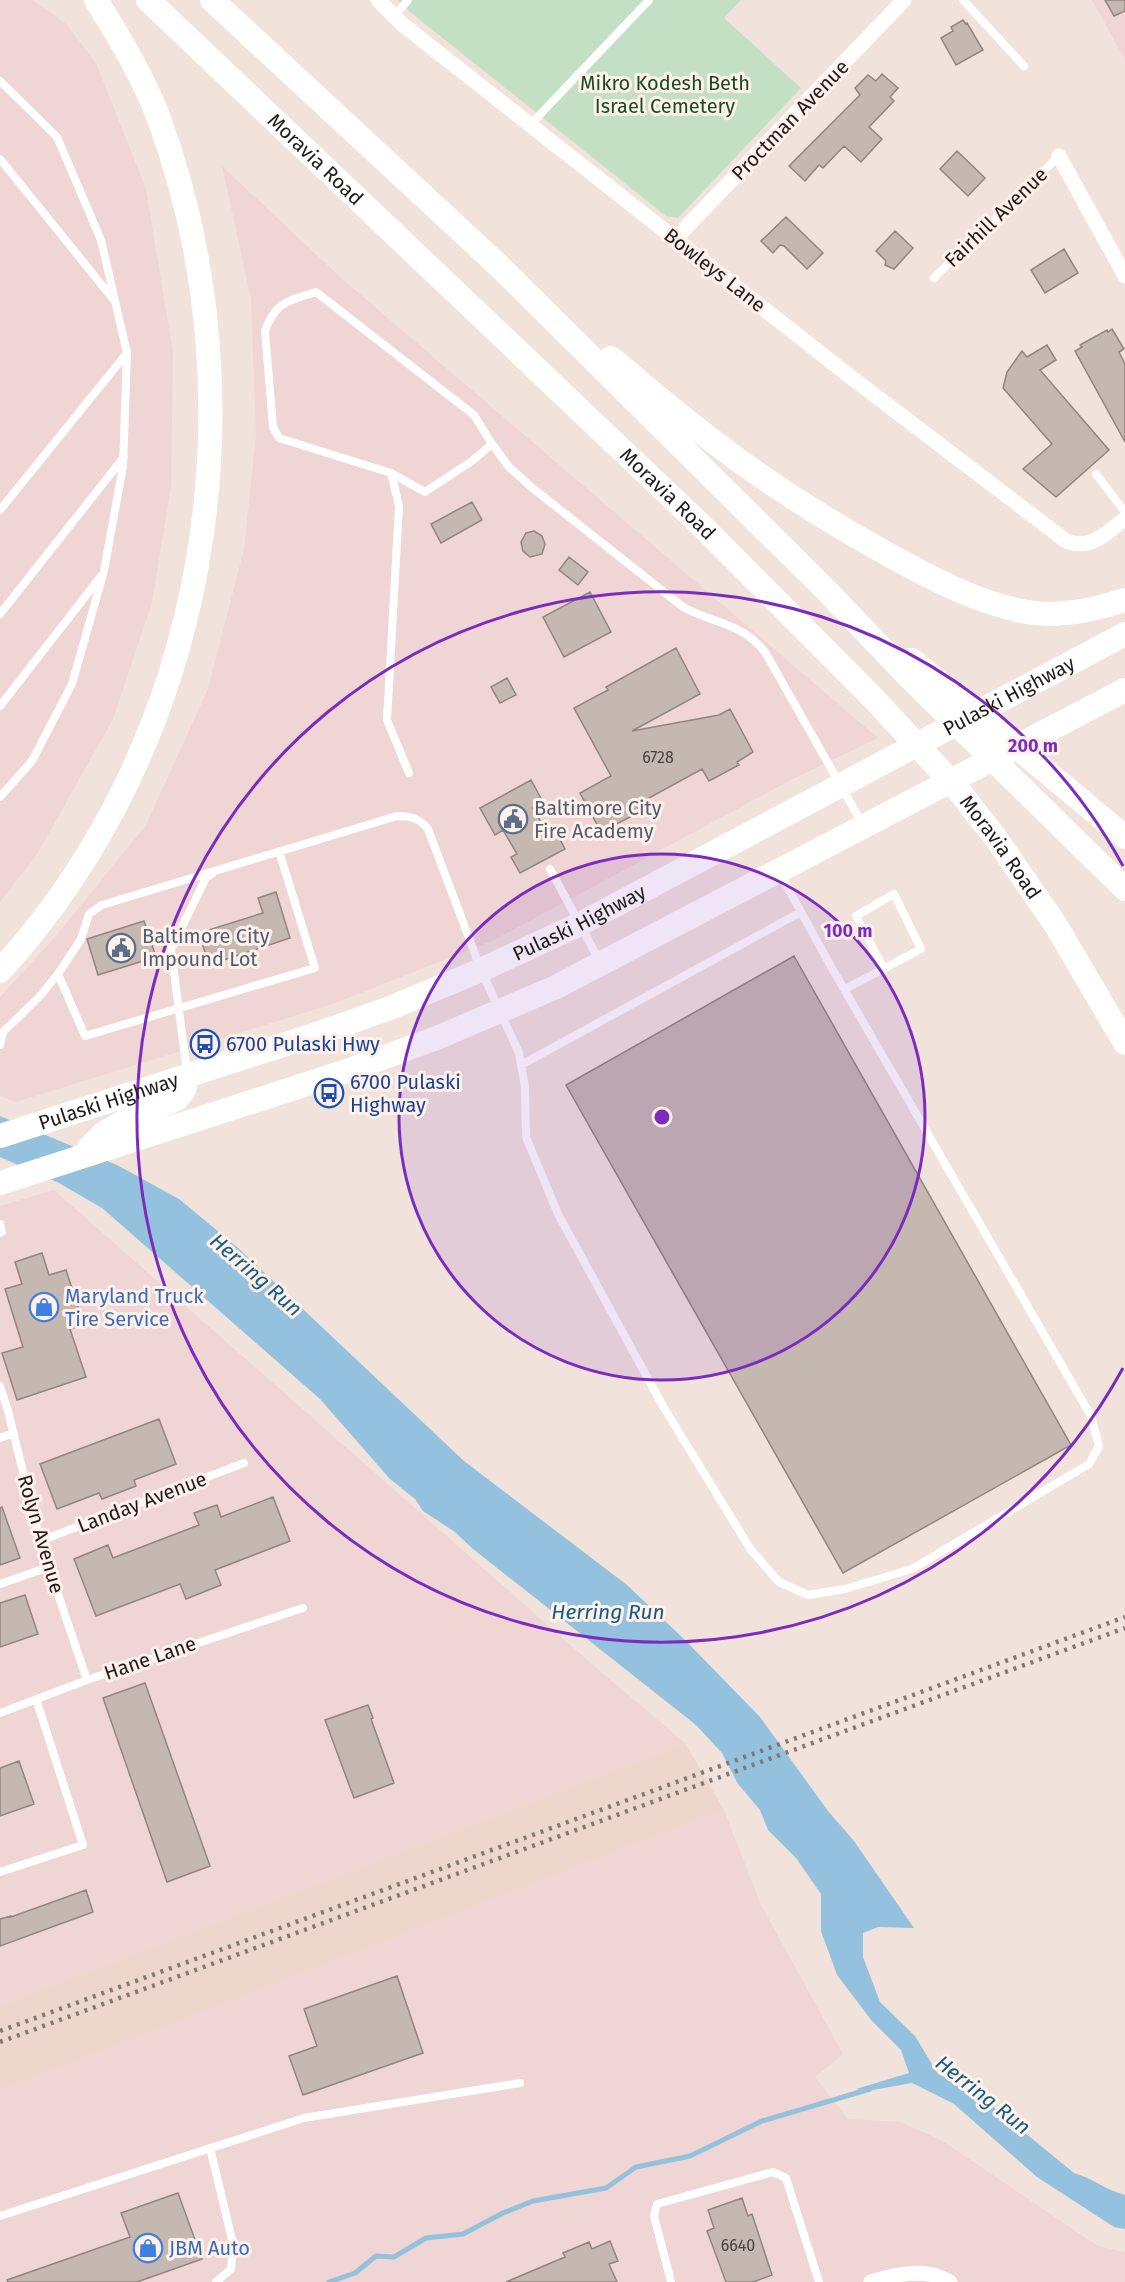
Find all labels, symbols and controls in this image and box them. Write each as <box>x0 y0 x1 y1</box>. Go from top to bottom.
street label: Proctman Avenue <box>726 55 854 185</box>
park label: Mikro Kodesh Beth Israel Cemetery <box>580 71 750 118</box>
street label: Moravia Road <box>263 108 368 210</box>
street label: Fairhill Avenue <box>940 162 1052 272</box>
street label: Bowleys Lane <box>659 223 771 317</box>
street label: Moravia Road <box>615 443 721 545</box>
street label: Pulaski Highway <box>939 651 1079 741</box>
text: 200 m <box>1008 735 1058 757</box>
house number: 6728 <box>642 748 674 767</box>
street label: Moravia Road <box>955 790 1046 904</box>
place label: Baltimore City Fire Academy <box>534 796 662 843</box>
public building icon: Baltimore City Fire Academy <box>497 803 529 835</box>
street label: Pulaski Highway <box>509 879 650 966</box>
text: 100 m <box>824 920 872 942</box>
place label: Baltimore City Impound Lot <box>142 924 270 971</box>
public building icon: Baltimore City Impound Lot <box>105 932 137 964</box>
bus stop icon: 6700 Pulaski Hwy <box>189 1028 221 1060</box>
place label: 6700 Pulaski Hwy <box>226 1032 380 1056</box>
street label: Pulaski Highway <box>36 1067 182 1135</box>
place label: 6700 Pulaski Highway <box>350 1070 461 1117</box>
bus stop icon: 6700 Pulaski Highway <box>313 1077 345 1109</box>
centre of rings <box>652 1107 672 1127</box>
water label: Herring Run <box>205 1228 307 1322</box>
place label: Maryland Truck Tire Service <box>65 1284 204 1331</box>
shop icon: Maryland Truck Tire Service <box>28 1291 60 1323</box>
street label: Landay Avenue <box>74 1466 210 1538</box>
street label: Rolyn Avenue <box>13 1472 69 1596</box>
water label: Herring Run <box>551 1599 665 1625</box>
street label: Hane Lane <box>101 1631 199 1685</box>
water label: Herring Run <box>930 2050 1036 2140</box>
shop icon: JBM Auto <box>132 2232 164 2264</box>
place label: JBM Auto <box>169 2236 250 2260</box>
house number: 6640 <box>721 2236 755 2255</box>

